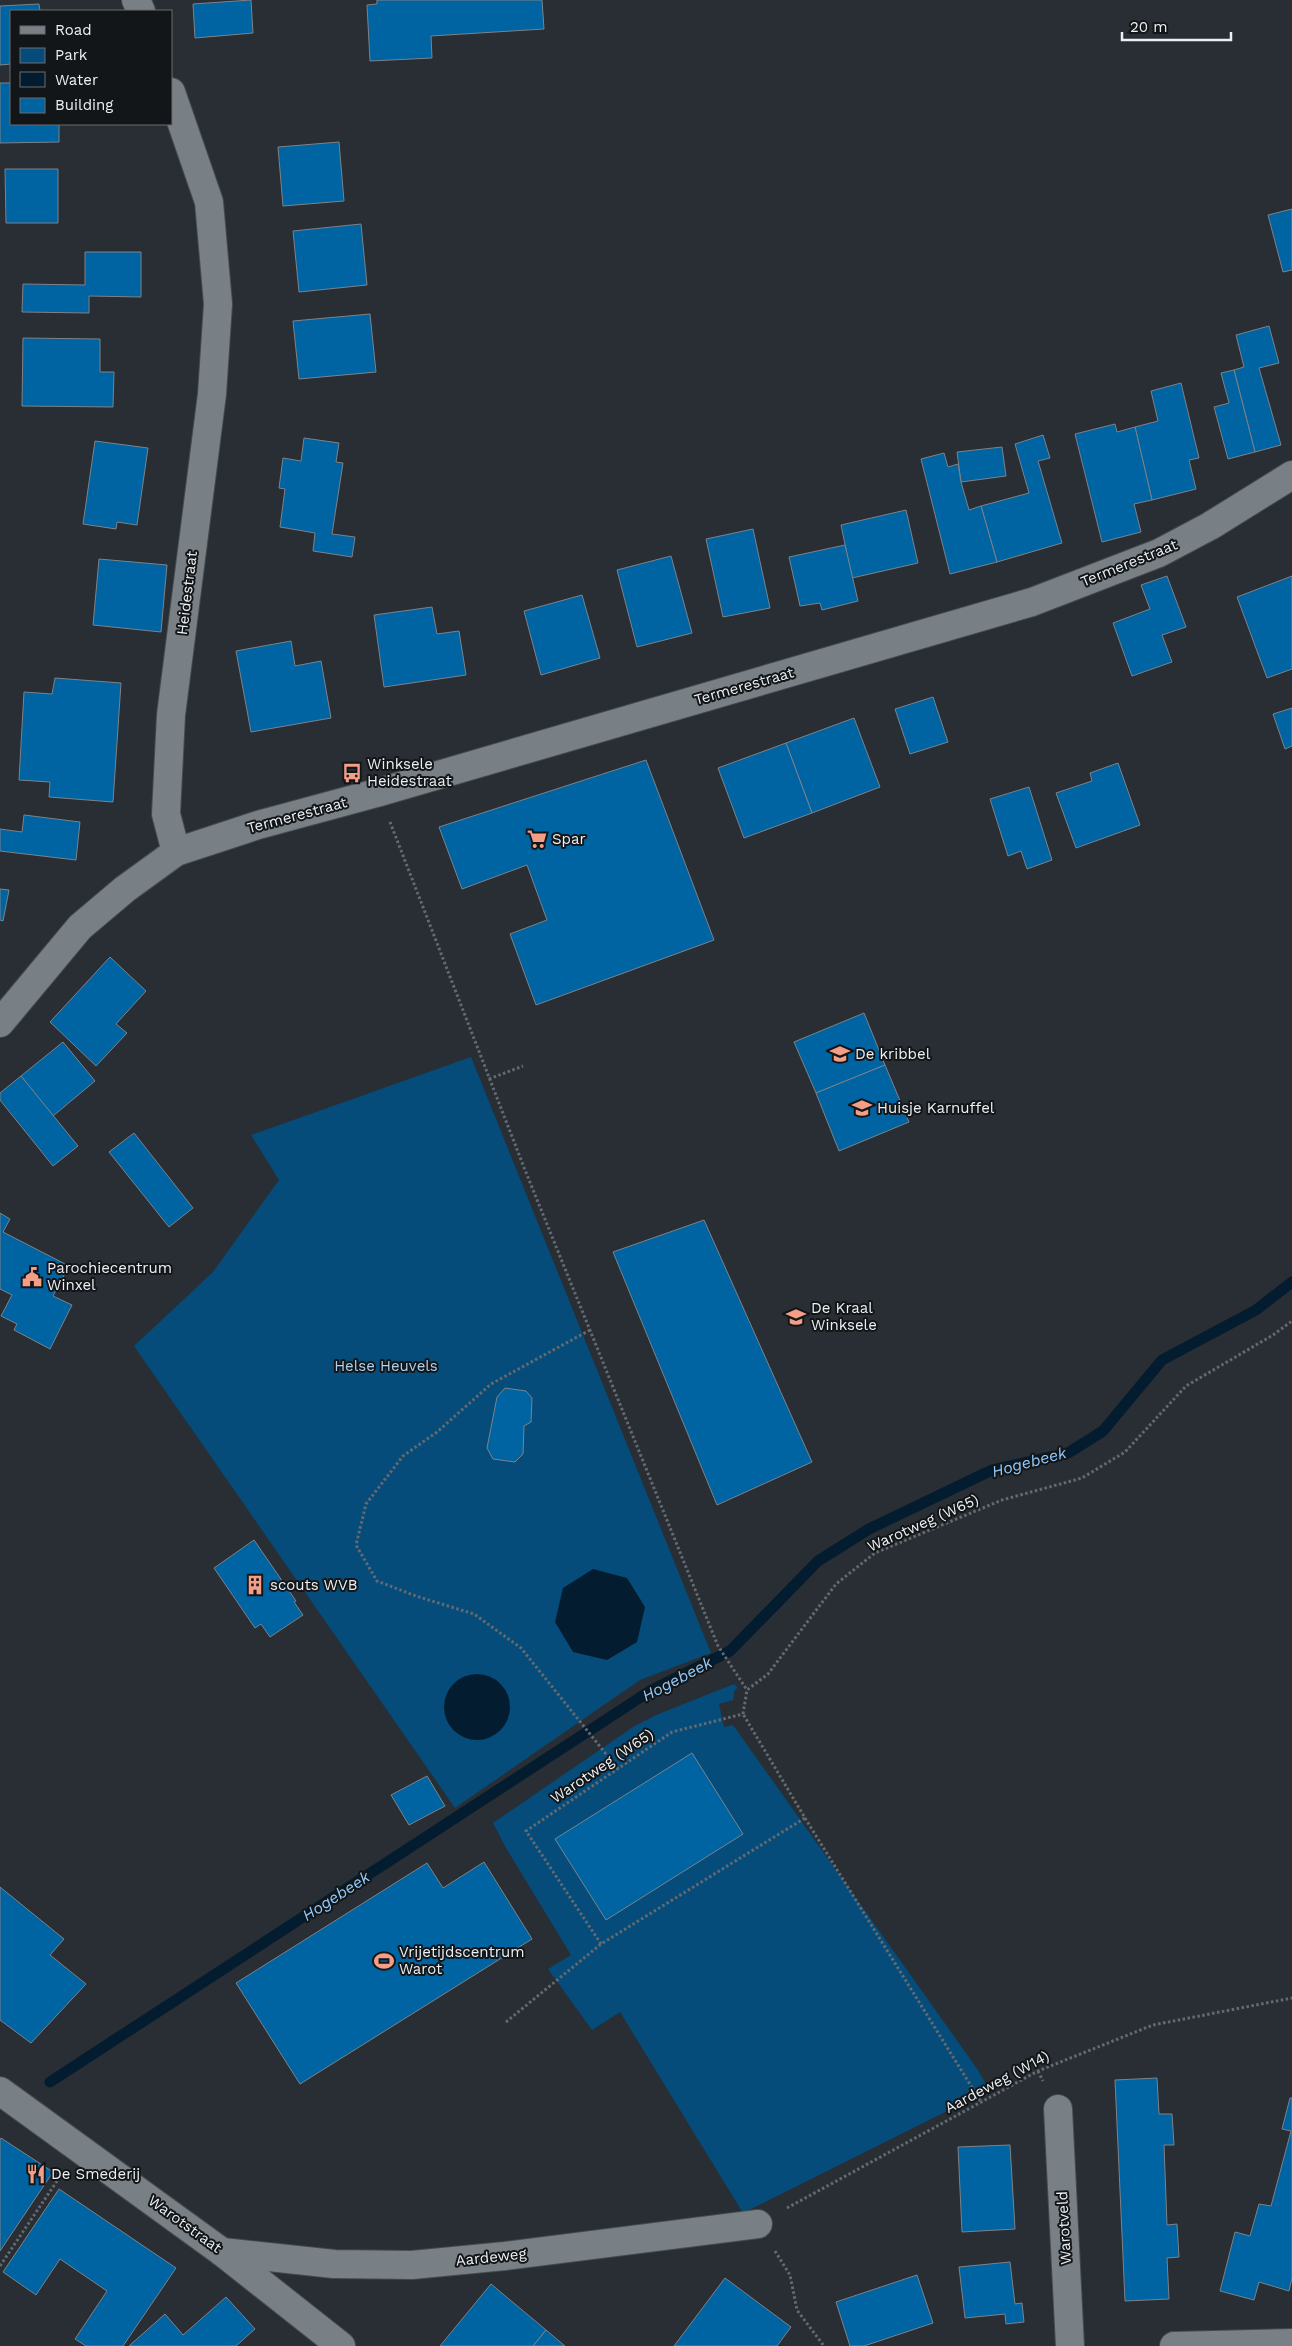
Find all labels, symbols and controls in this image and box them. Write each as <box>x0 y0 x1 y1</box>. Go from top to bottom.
legend <box>10 10 172 125</box>
scale bar <box>1122 10 1231 42</box>
text: 20 m <box>1130 18 1168 36</box>
text: Road <box>55 21 92 39</box>
text: Park <box>55 46 88 64</box>
text: Water <box>55 71 98 89</box>
text: Building <box>55 96 113 114</box>
street label: Termerestraat <box>1078 535 1181 591</box>
street label: Heidestraat <box>173 549 201 636</box>
street label: Termerestraat <box>692 663 797 709</box>
place label: Winksele Heidestraat <box>367 755 452 790</box>
bus stop icon: Winksele Heidestraat <box>341 762 363 784</box>
street label: Termerestraat <box>245 793 350 837</box>
supermarket icon: Spar <box>526 828 548 850</box>
place label: Spar <box>552 830 586 848</box>
school or university icon: De kribbel <box>829 1043 851 1065</box>
place label: De kribbel <box>855 1045 931 1063</box>
school or university icon: Huisje Karnuffel <box>851 1097 873 1119</box>
place label: Huisje Karnuffel <box>877 1099 995 1117</box>
place label: Parochiecentrum Winxel <box>47 1259 172 1294</box>
public building icon: Parochiecentrum Winxel <box>21 1266 43 1288</box>
place label: De Kraal Winksele <box>811 1299 877 1334</box>
school or university icon: De Kraal Winksele <box>785 1306 807 1328</box>
park label: Helse Heuvels <box>334 1357 438 1375</box>
water label: Hogebeek <box>990 1443 1070 1481</box>
street label: Warotweg (W65) <box>864 1490 982 1556</box>
building icon: scouts WVB <box>244 1574 266 1596</box>
place label: scouts WVB <box>270 1576 357 1594</box>
water label: Hogebeek <box>639 1652 716 1705</box>
street label: Warotweg (W65) <box>547 1725 657 1807</box>
water label: Hogebeek <box>299 1866 374 1925</box>
place label: Vrijetijdscentrum Warot <box>399 1943 525 1978</box>
sports icon: Vrijetijdscentrum Warot <box>373 1950 395 1972</box>
street label: Aardeweg (W14) <box>942 2047 1052 2117</box>
restaurant icon: De Smederij <box>25 2163 47 2185</box>
place label: De Smederij <box>51 2165 140 2183</box>
street label: Warotstraat <box>145 2191 226 2257</box>
street label: Warotveld <box>1053 2191 1075 2265</box>
street label: Aardeweg <box>455 2244 527 2270</box>

